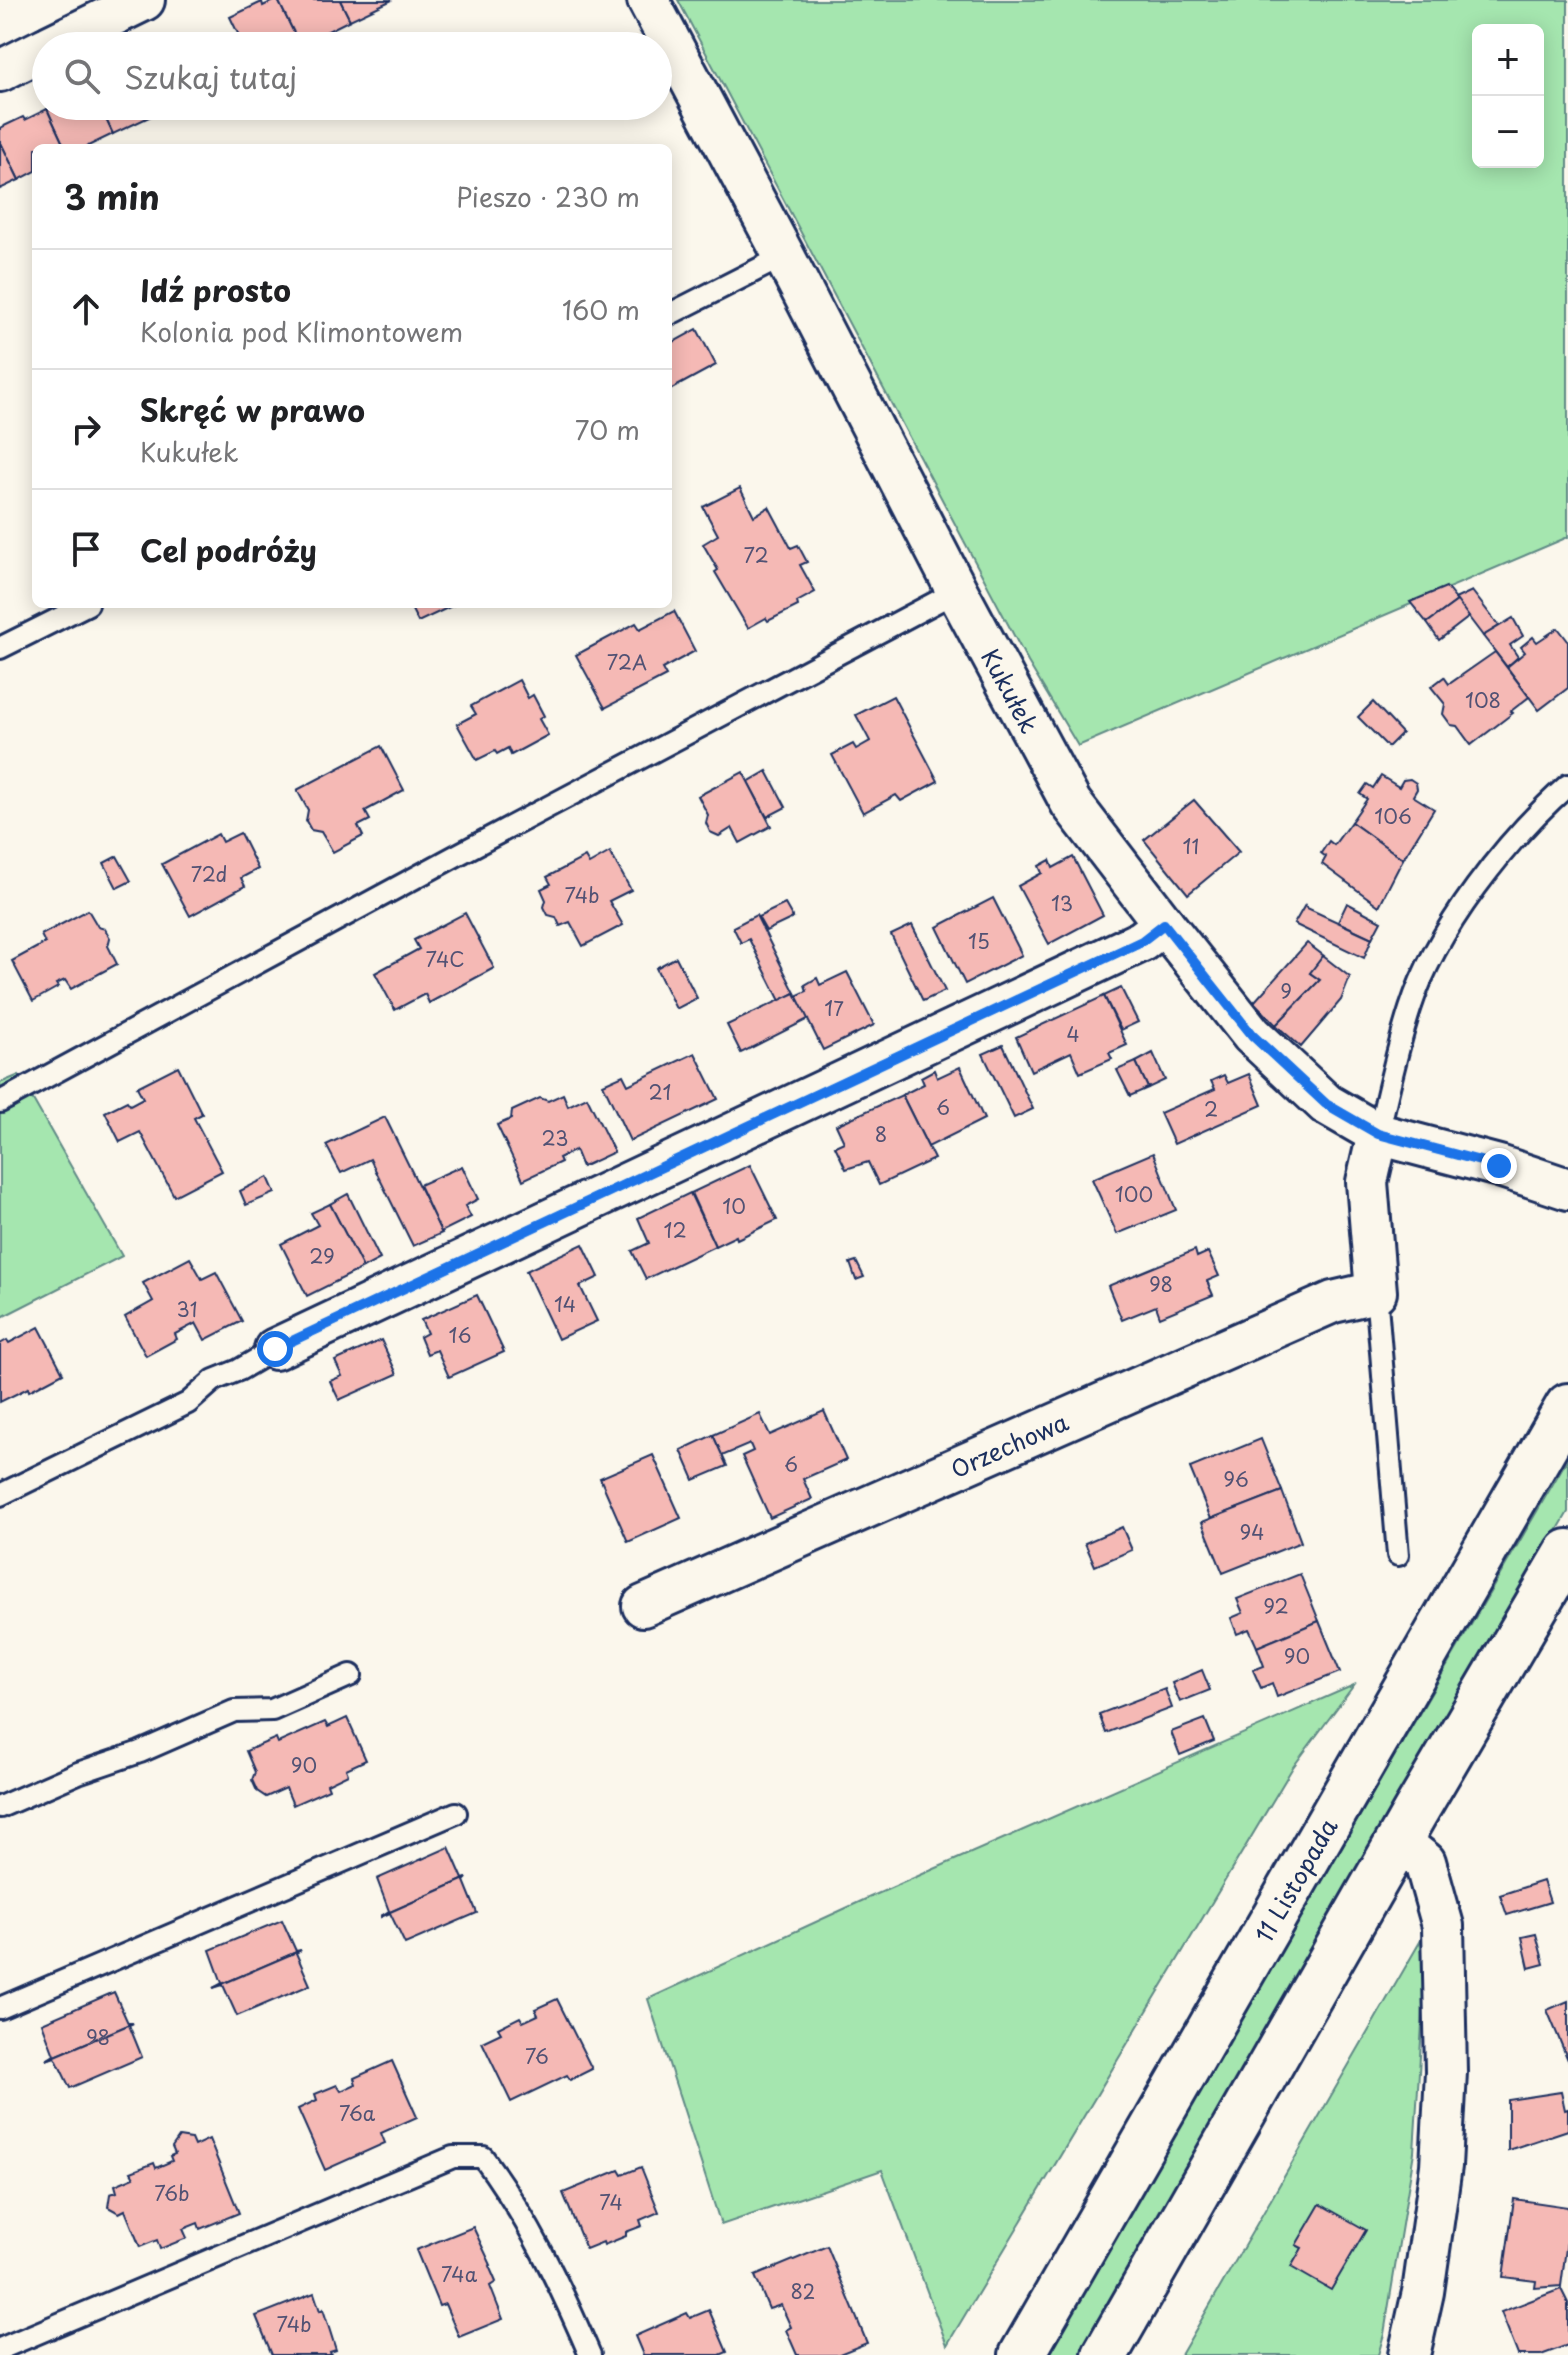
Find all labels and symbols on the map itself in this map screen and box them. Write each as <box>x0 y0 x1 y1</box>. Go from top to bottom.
house number: 72 <box>743 540 769 570</box>
street label: Kukułek <box>973 642 1048 739</box>
house number: 72A <box>607 647 647 677</box>
house number: 108 <box>1465 685 1501 715</box>
house number: 106 <box>1374 801 1412 831</box>
house number: 11 <box>1183 831 1199 861</box>
house number: 72d <box>191 859 227 889</box>
house number: 74b <box>564 880 600 910</box>
house number: 13 <box>1051 888 1073 918</box>
house number: 15 <box>968 926 990 956</box>
house number: 74C <box>425 944 465 974</box>
house number: 9 <box>1280 976 1292 1006</box>
house number: 17 <box>824 993 844 1023</box>
house number: 4 <box>1066 1019 1080 1049</box>
house number: 21 <box>648 1077 672 1107</box>
house number: 6 <box>936 1092 950 1122</box>
house number: 2 <box>1204 1094 1218 1124</box>
house number: 8 <box>875 1119 887 1149</box>
house number: 23 <box>541 1123 569 1153</box>
route end <box>1481 1148 1517 1184</box>
house number: 100 <box>1115 1179 1153 1209</box>
house number: 10 <box>722 1191 746 1221</box>
house number: 12 <box>663 1215 687 1245</box>
house number: 29 <box>309 1241 335 1271</box>
house number: 98 <box>1149 1269 1173 1299</box>
house number: 14 <box>554 1289 576 1319</box>
house number: 31 <box>177 1294 197 1324</box>
house number: 16 <box>449 1320 472 1350</box>
route start <box>257 1331 293 1367</box>
street label: Orzechowa <box>945 1403 1074 1486</box>
house number: 6 <box>784 1449 798 1479</box>
house number: 96 <box>1223 1464 1249 1494</box>
house number: 94 <box>1240 1517 1264 1547</box>
house number: 92 <box>1263 1591 1289 1621</box>
house number: 90 <box>1284 1641 1310 1671</box>
house number: 90 <box>291 1750 317 1780</box>
street label: 11 Listopada <box>1245 1811 1345 1949</box>
house number: 98 <box>86 2022 110 2052</box>
house number: 76 <box>525 2041 549 2071</box>
house number: 76a <box>339 2098 376 2128</box>
house number: 76b <box>154 2178 190 2208</box>
house number: 74 <box>599 2187 623 2217</box>
house number: 74a <box>441 2259 478 2289</box>
house number: 82 <box>791 2276 815 2306</box>
house number: 74b <box>276 2309 312 2339</box>

